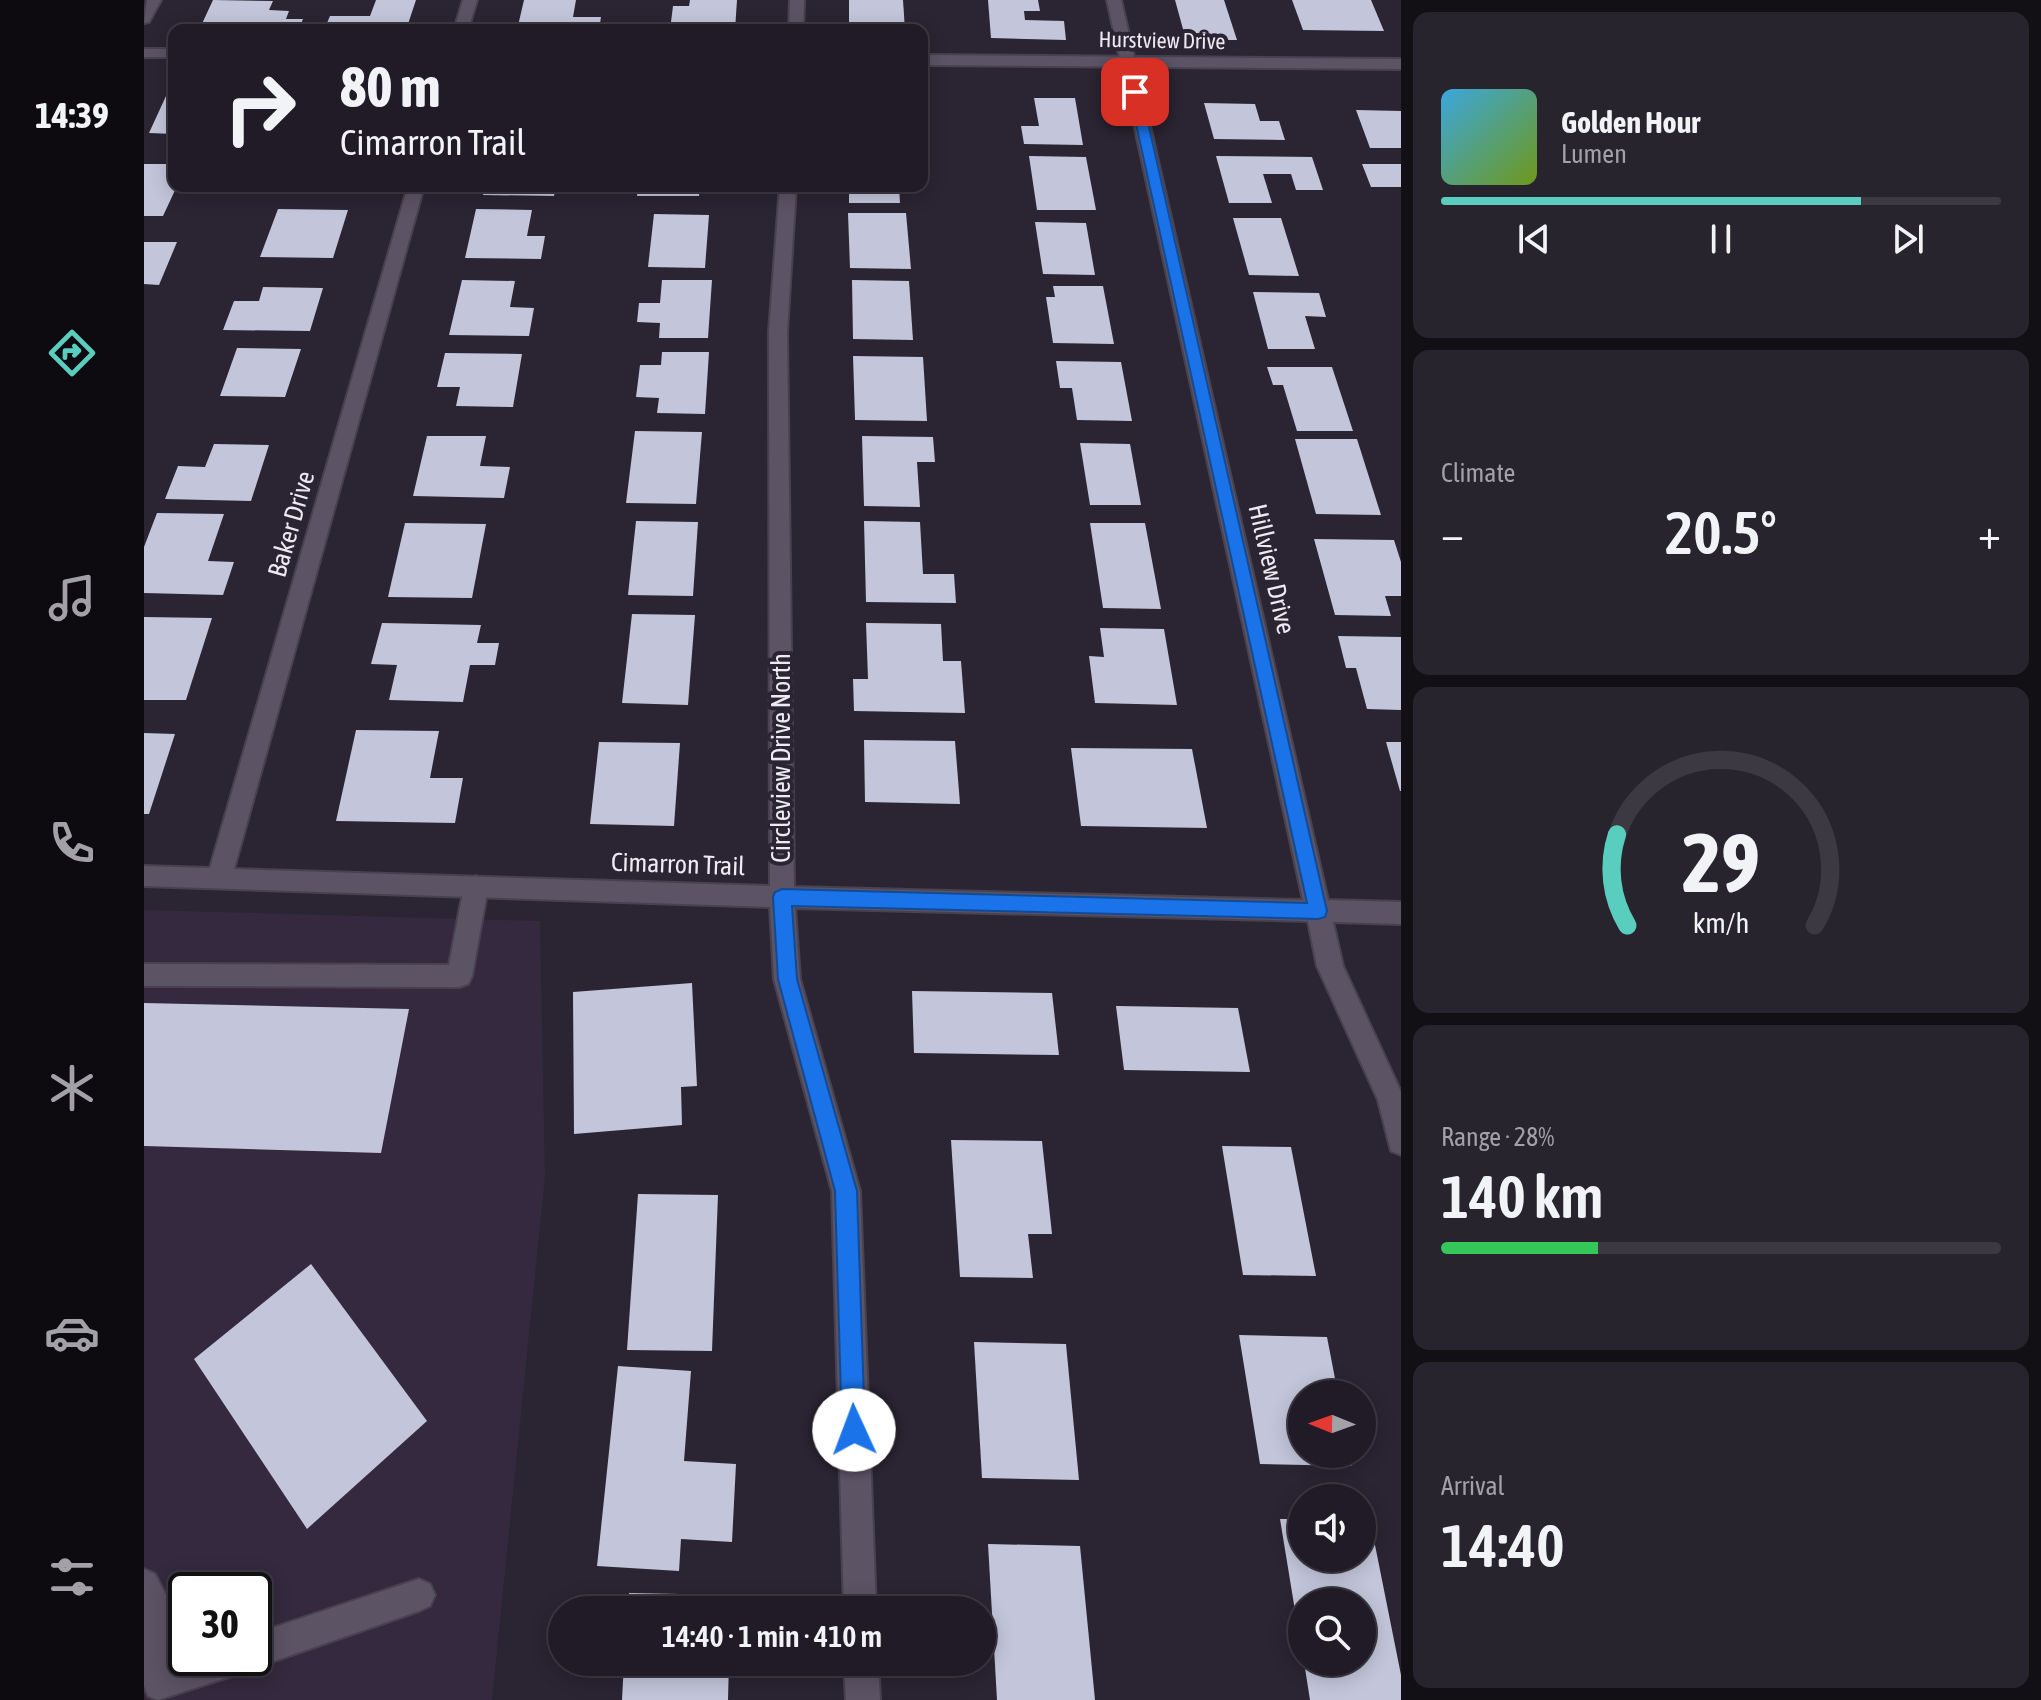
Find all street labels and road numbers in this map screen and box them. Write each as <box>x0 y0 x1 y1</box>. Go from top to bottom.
street label: Hurstview Drive <box>1098 26 1226 54</box>
street label: Baker Drive <box>262 468 320 580</box>
street label: Hillview Drive <box>1242 501 1302 637</box>
street label: Circleview Drive North <box>766 653 796 863</box>
street label: Cimarron Trail <box>610 847 746 881</box>

